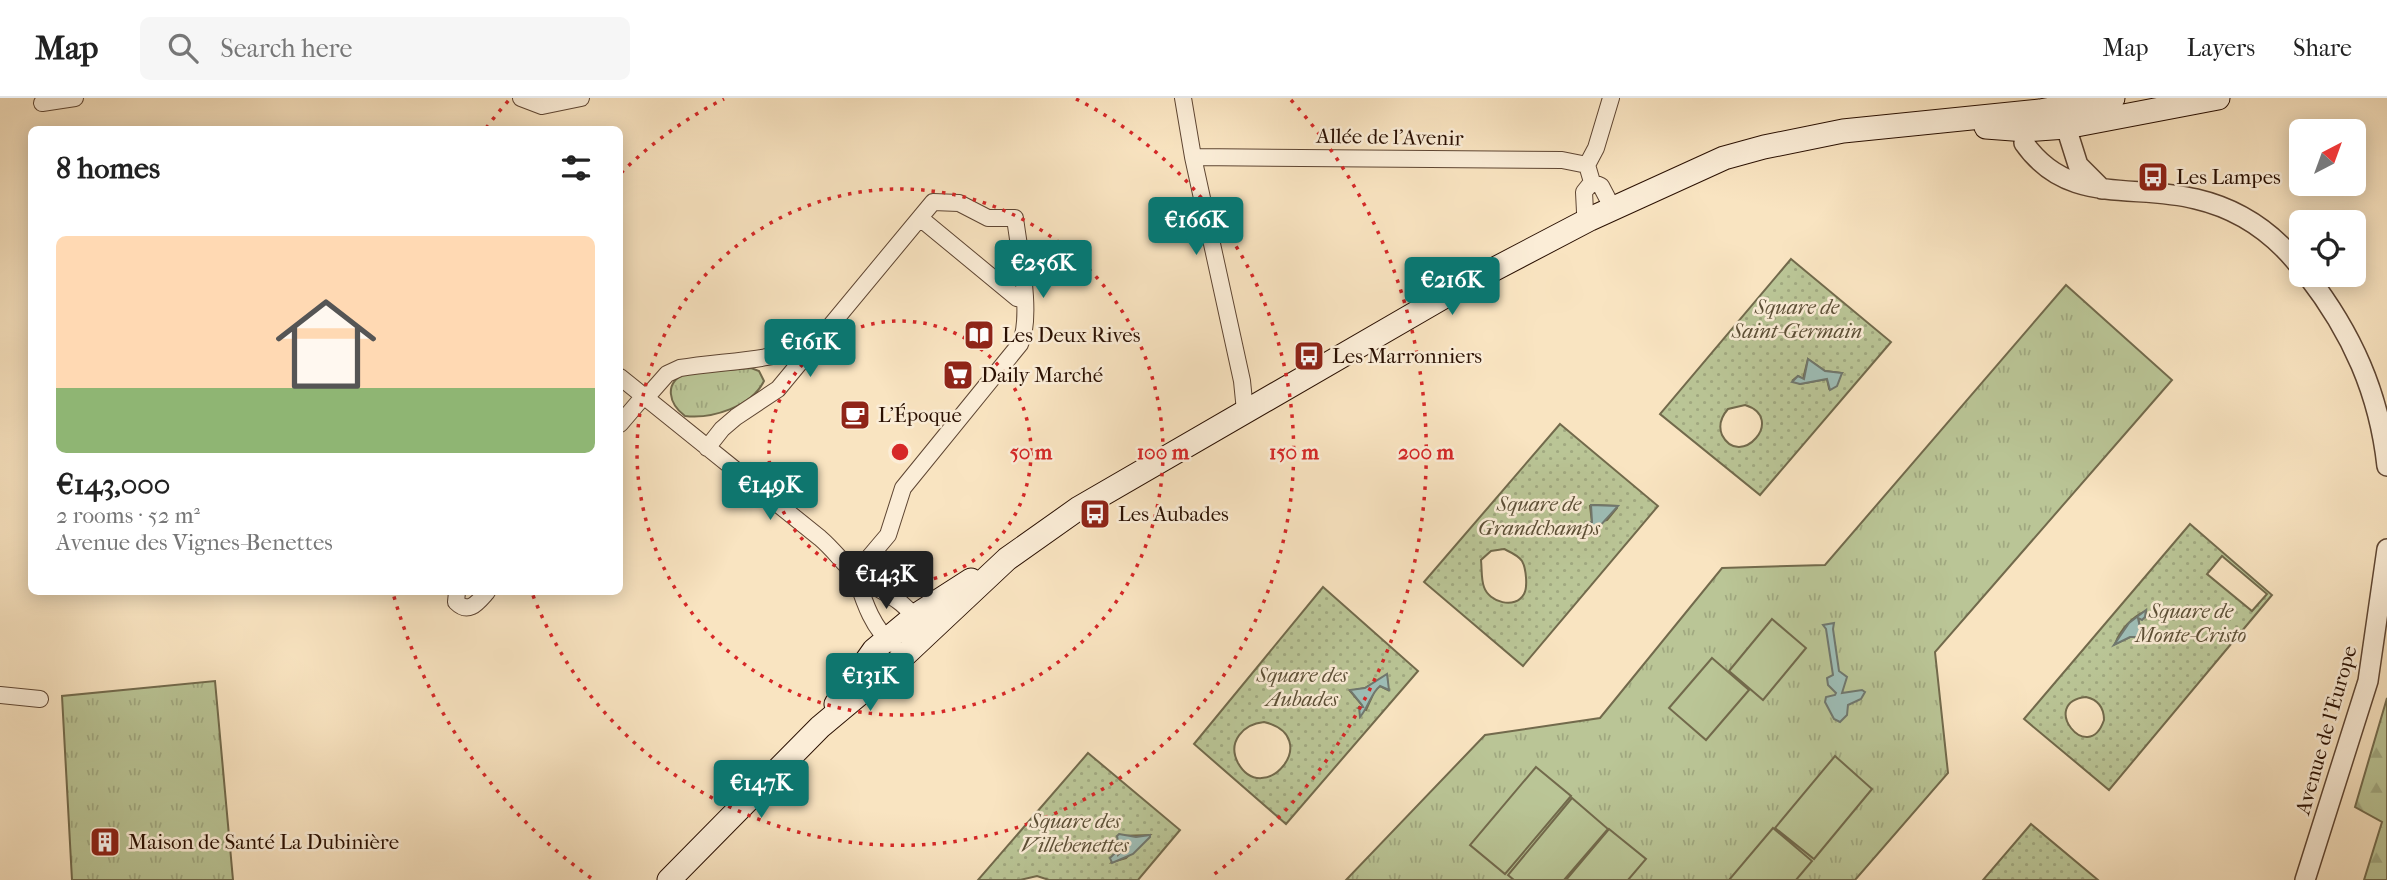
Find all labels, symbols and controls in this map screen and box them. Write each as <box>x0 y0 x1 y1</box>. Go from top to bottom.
search box <box>140 17 630 80</box>
text: Map <box>35 29 98 68</box>
icon: search <box>164 29 202 67</box>
text: Search here <box>220 33 352 64</box>
text: Map <box>2103 34 2149 62</box>
text: Layers <box>2187 34 2255 62</box>
text: Share <box>2293 34 2352 62</box>
north arrow <box>2289 119 2366 196</box>
map controls <box>2289 119 2366 287</box>
street label: Allée de l'Avenir <box>1315 124 1464 150</box>
icon: filters <box>557 149 595 187</box>
text: 8 homes <box>56 151 160 186</box>
bus stop icon: Les Lampes <box>2136 160 2170 194</box>
place label: Les Lampes <box>2176 165 2281 189</box>
pin: €166K <box>1147 198 1245 257</box>
text: €166K <box>1164 206 1228 233</box>
button: locate <box>2289 210 2366 287</box>
pin: €256K <box>994 240 1092 300</box>
text: €256K <box>1011 249 1075 276</box>
pin: €216K <box>1403 258 1501 317</box>
text: €216K <box>1421 266 1483 293</box>
icon: home <box>263 281 389 407</box>
park label: Square de Saint-Germain <box>1731 295 1862 343</box>
library icon: Les Deux Rives <box>962 318 996 352</box>
pin: €161K <box>761 320 859 379</box>
place label: Les Deux Rives <box>1002 323 1141 347</box>
text: €161K <box>780 328 840 355</box>
bus stop icon: Les Marronniers <box>1292 339 1326 373</box>
place label: Les Marronniers <box>1332 344 1482 368</box>
supermarket icon: Daily Marché <box>941 358 975 392</box>
place label: Daily Marché <box>981 363 1103 387</box>
cafe icon: L'Époque <box>838 398 872 432</box>
place label: L'Époque <box>878 403 962 427</box>
centre of rings <box>888 440 912 464</box>
text: 50 m <box>1010 440 1053 464</box>
text: 100 m <box>1137 440 1190 464</box>
text: 150 m <box>1269 440 1320 464</box>
text: 200 m <box>1398 440 1455 464</box>
pin: €149K <box>721 462 819 522</box>
text: €143,000 <box>56 467 170 502</box>
text: €149K <box>738 471 802 498</box>
park label: Square de Grandchamps <box>1478 492 1601 540</box>
bus stop icon: Les Aubades <box>1078 497 1112 531</box>
text: 2 rooms · 52 m² <box>56 502 200 529</box>
place label: Les Aubades <box>1118 502 1229 526</box>
text: Avenue des Vignes-Benettes <box>56 529 333 556</box>
pin: €143K <box>837 552 935 611</box>
text: €143K <box>855 560 917 587</box>
park label: Square de Monte-Cristo <box>2134 599 2247 647</box>
street label: Avenue de l'Europe <box>2290 643 2362 818</box>
pin: €131K <box>821 654 919 713</box>
text: €131K <box>842 662 898 689</box>
park label: Square des Aubades <box>1255 663 1348 711</box>
pin: €147K <box>712 760 810 820</box>
text: €147K <box>730 769 792 796</box>
park label: Square des Villebenettes <box>1021 809 1129 857</box>
building icon: Maison de Santé La Dubinière <box>88 825 122 859</box>
place label: Maison de Santé La Dubinière <box>128 830 399 854</box>

